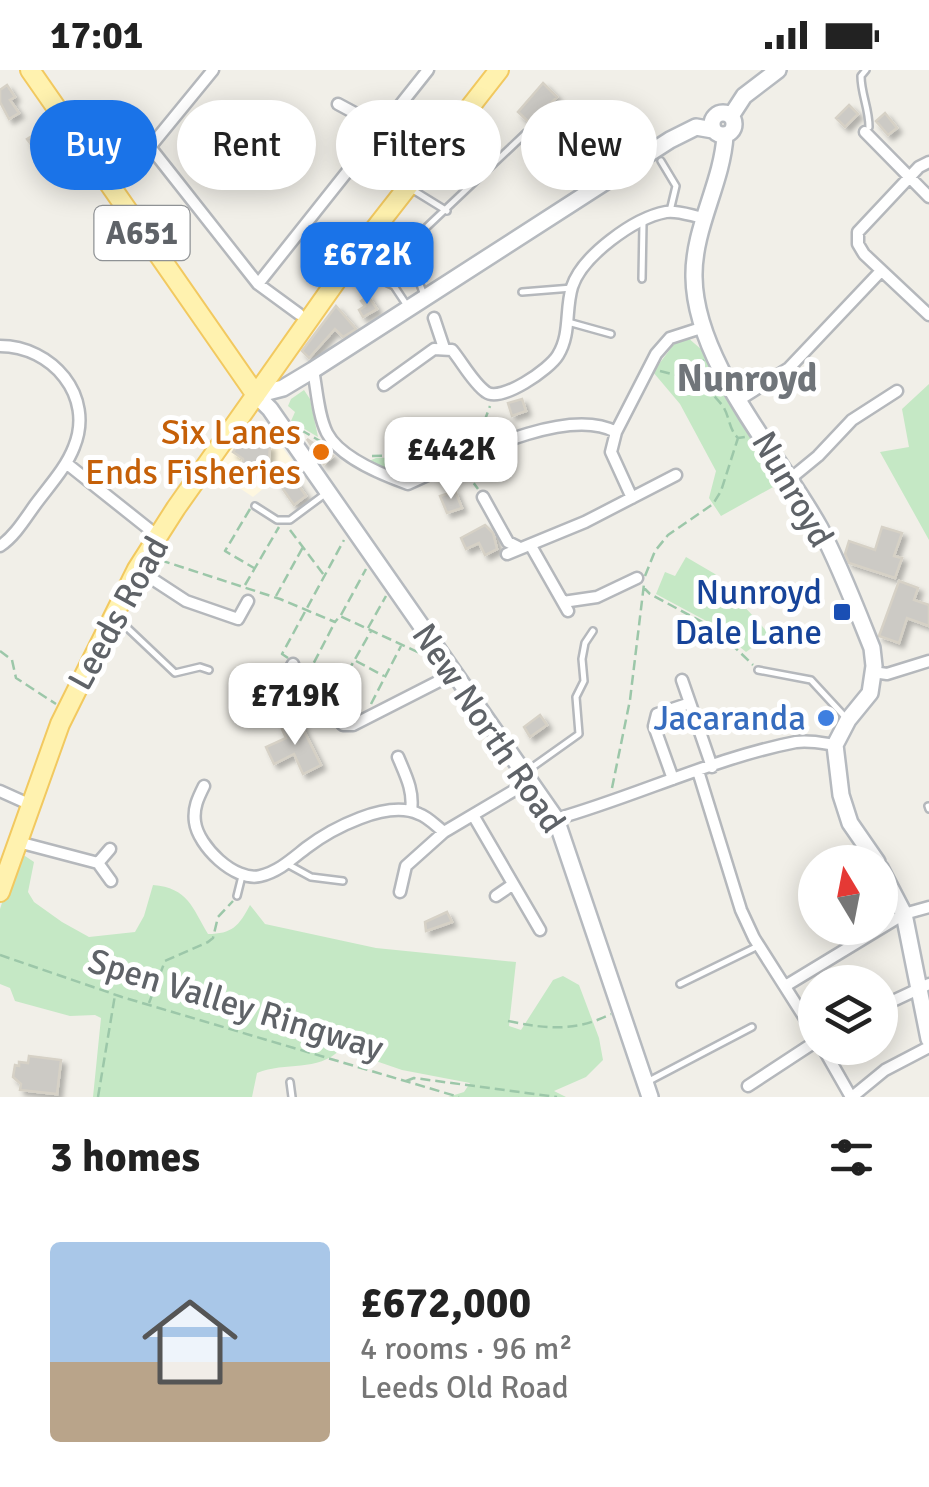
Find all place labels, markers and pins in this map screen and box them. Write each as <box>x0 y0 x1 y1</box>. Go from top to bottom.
pin: £672K <box>297 222 437 307</box>
place label: Six Lanes Ends Fisheries <box>85 411 301 494</box>
pin: £442K <box>381 417 521 502</box>
marker: Six Lanes Ends Fisheries <box>310 441 332 463</box>
place label: Nunroyd Dale Lane <box>674 571 822 654</box>
marker: Nunroyd Dale Lane <box>831 601 853 623</box>
pin: £719K <box>225 663 365 748</box>
place label: Jacaranda <box>654 697 806 740</box>
marker: Jacaranda <box>815 707 837 729</box>

